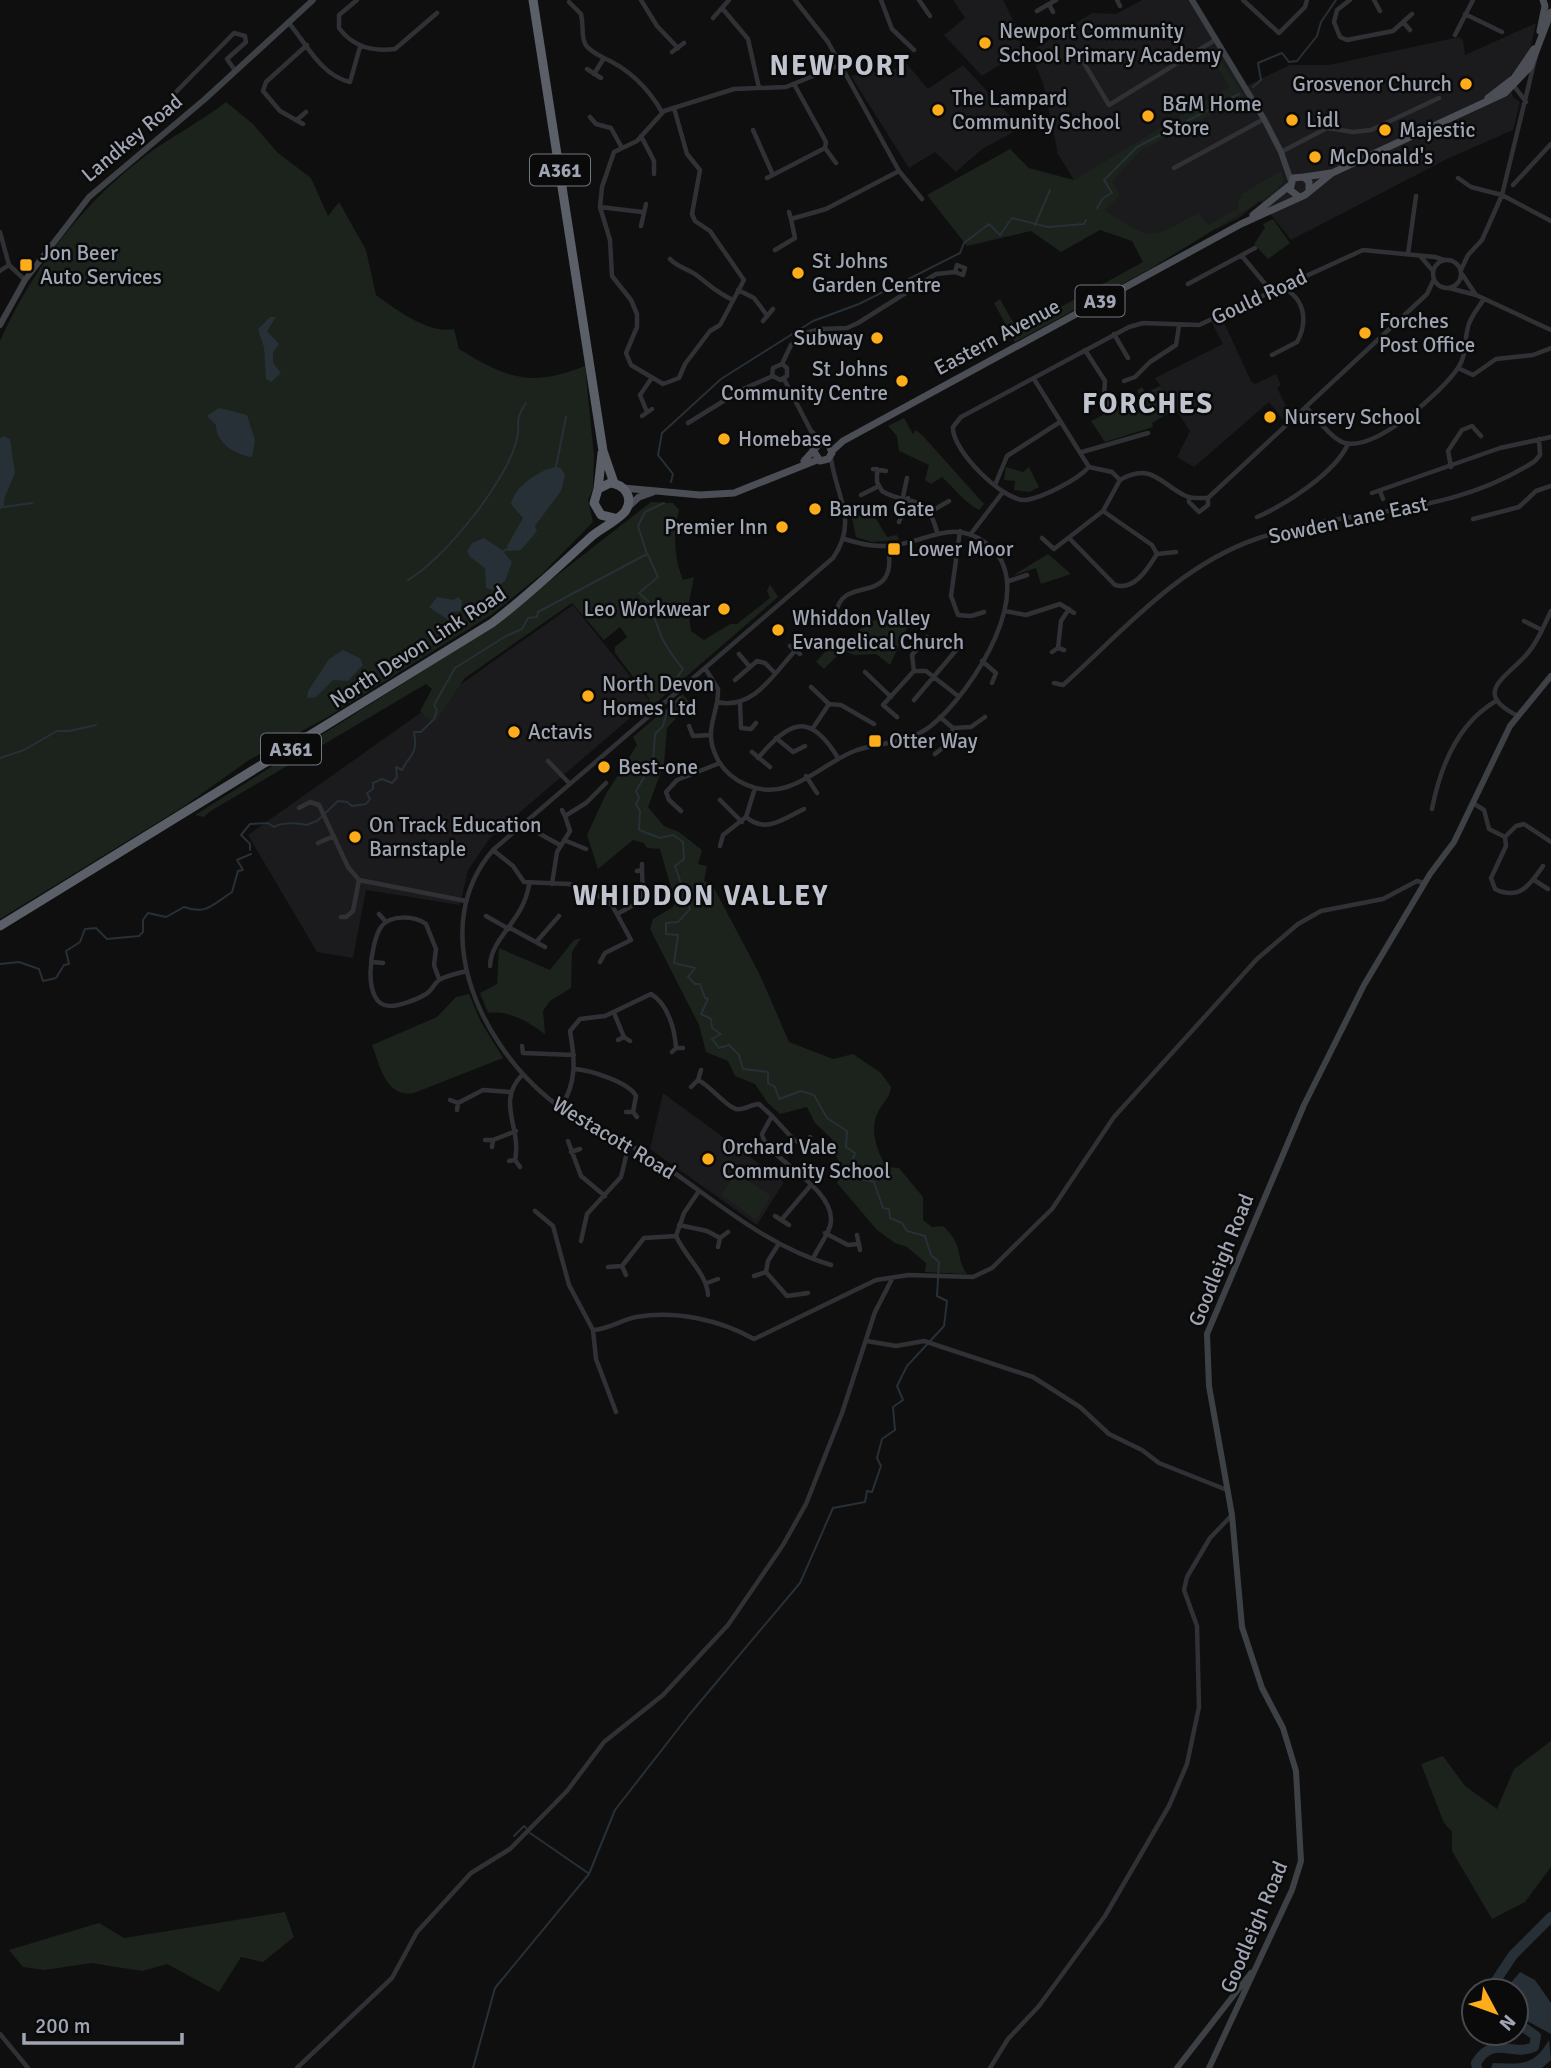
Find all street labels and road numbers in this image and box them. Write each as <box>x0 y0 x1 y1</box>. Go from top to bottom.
street label: Landkey Road <box>76 88 188 188</box>
road number: A361 <box>530 154 590 186</box>
street label: Gould Road <box>1207 264 1311 330</box>
road number: A39 <box>1076 286 1124 316</box>
street label: Eastern Avenue <box>930 293 1064 381</box>
street label: Sowden Lane East <box>1266 490 1430 550</box>
street label: North Devon Link Road <box>325 580 511 714</box>
road number: A361 <box>261 734 321 764</box>
street label: Westacott Road <box>548 1091 680 1185</box>
street label: Goodleigh Road <box>1183 1190 1259 1330</box>
street label: Goodleigh Road <box>1215 1857 1293 1997</box>

